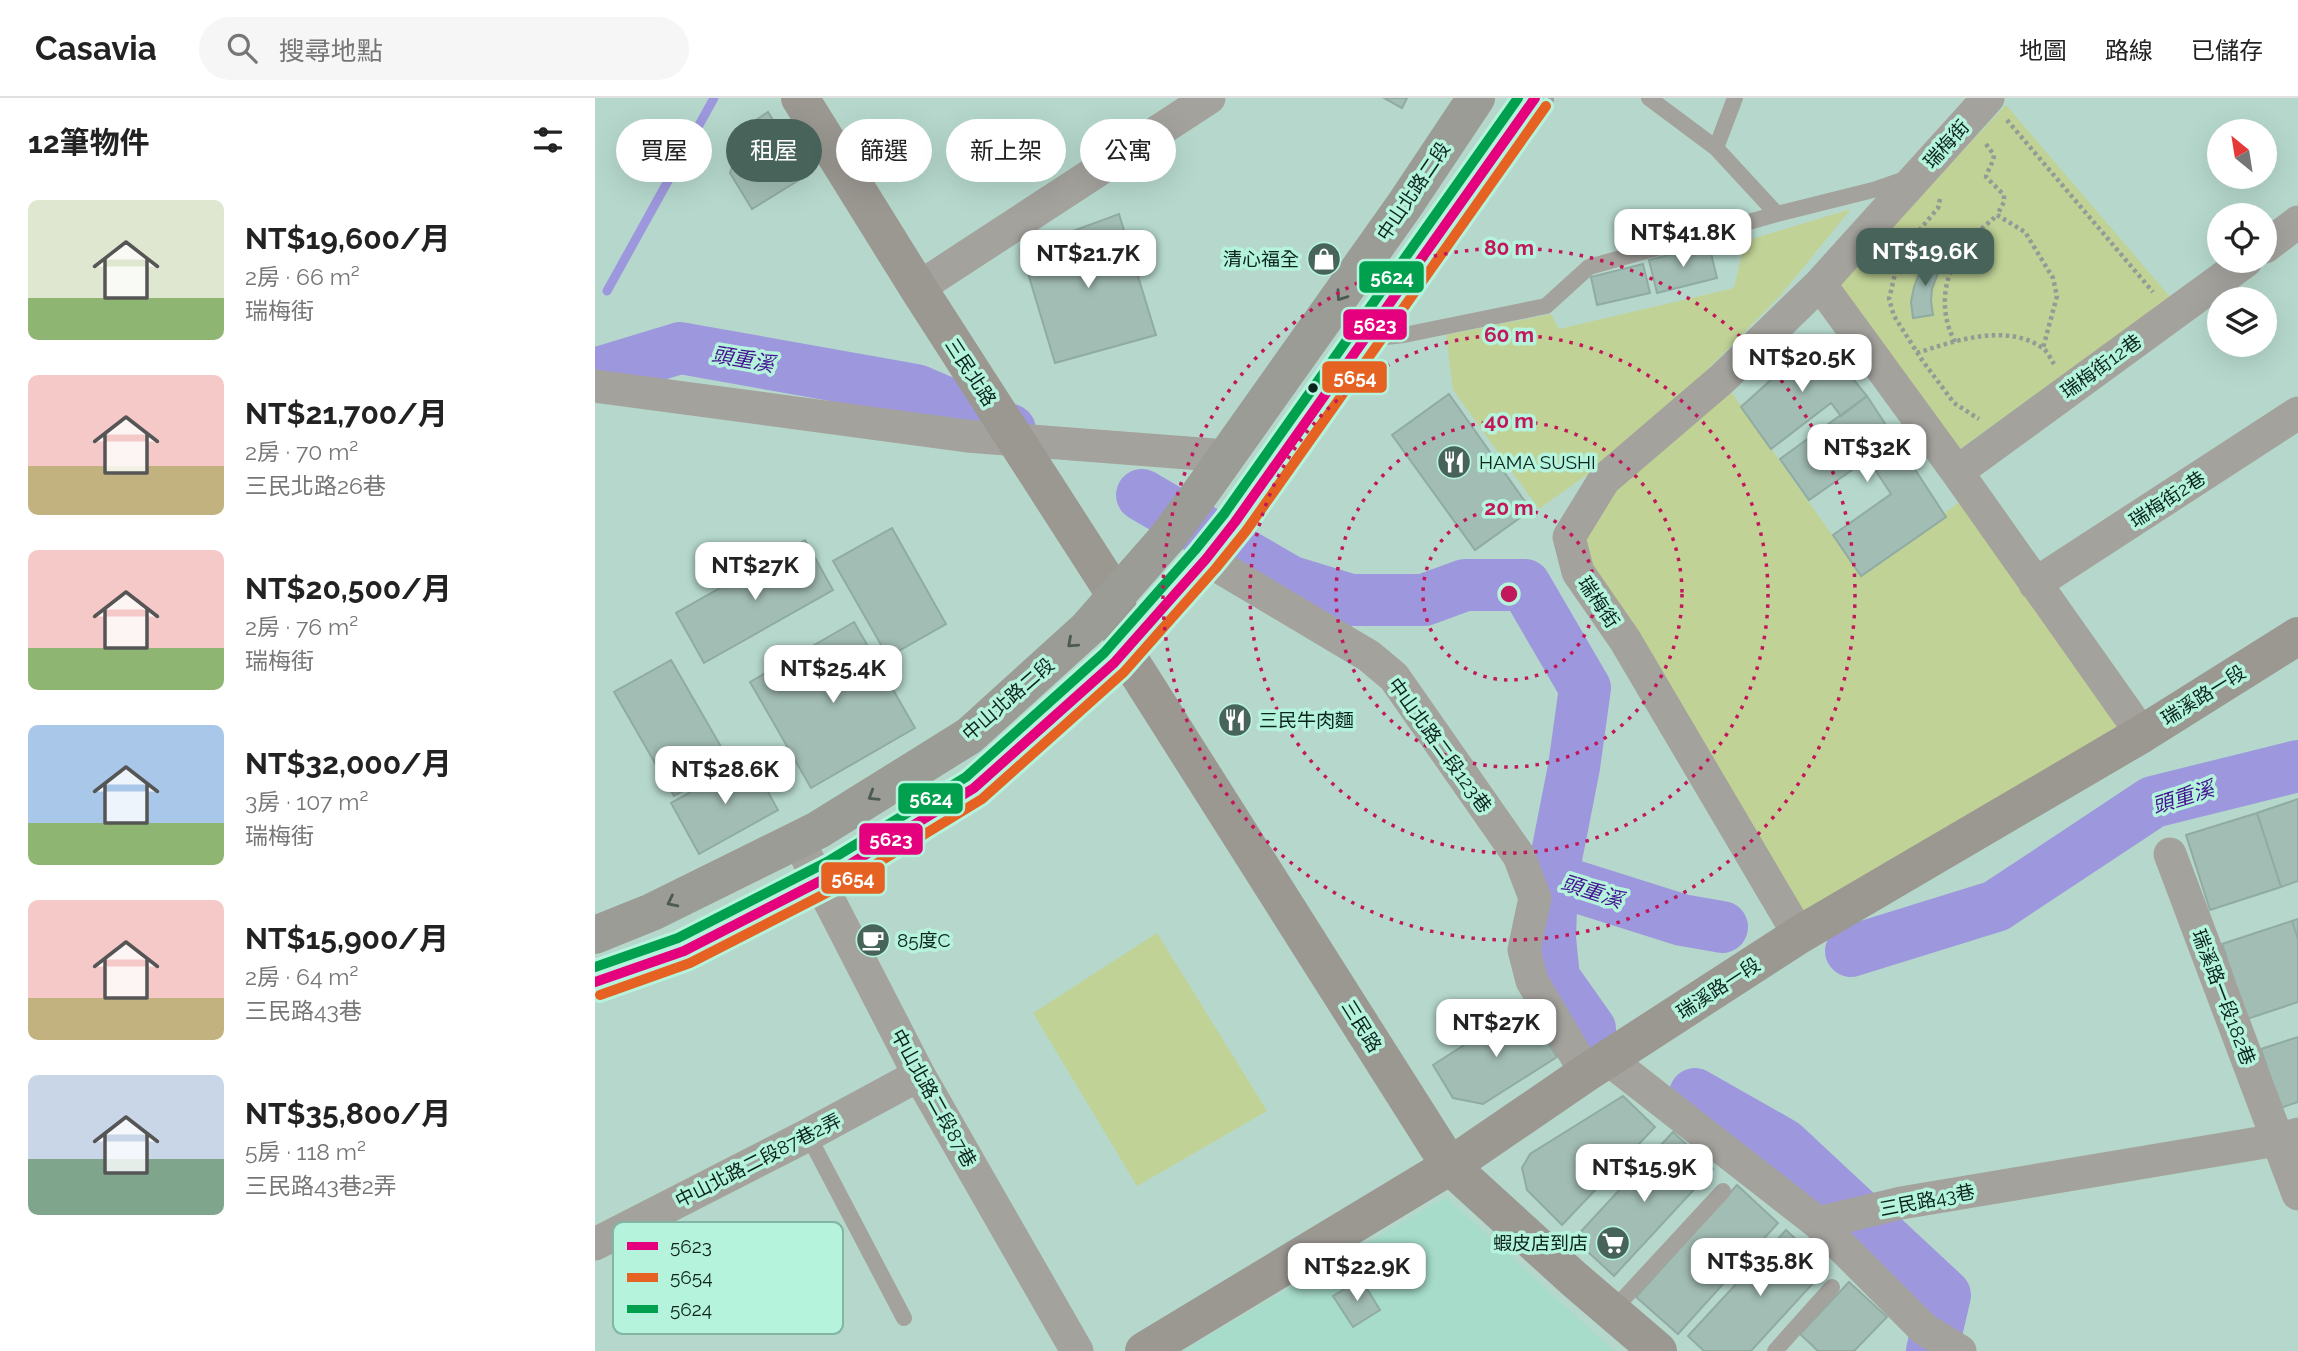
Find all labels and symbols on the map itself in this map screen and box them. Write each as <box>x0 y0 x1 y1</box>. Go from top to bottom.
street label: 瑞梅街 <box>1919 115 1973 173</box>
north arrow <box>2207 119 2277 189</box>
street label: 中山北路二段 <box>1372 138 1454 244</box>
pin: NT$41.8K <box>1611 209 1755 269</box>
pin: NT$19.6K <box>1853 228 1997 288</box>
pin: NT$21.7K <box>1016 230 1160 290</box>
text: 80 m <box>1484 235 1534 260</box>
shop icon: 清心福全 <box>1305 240 1343 278</box>
place label: 清心福全 <box>1223 248 1299 270</box>
line badge: 5624 <box>1358 260 1425 294</box>
text: 5624 <box>1370 266 1414 288</box>
one-way arrow <box>1336 288 1349 301</box>
line badge: 5623 <box>1342 308 1408 341</box>
text: 5623 <box>1353 313 1397 335</box>
text: 60 m <box>1484 322 1534 347</box>
street label: 瑞梅街12巷 <box>2056 329 2146 403</box>
street label: 三民北路 <box>941 334 1001 410</box>
pin: NT$20.5K <box>1730 334 1874 394</box>
water label: 頭重溪 <box>710 341 779 377</box>
line badge: 5654 <box>1321 360 1388 394</box>
text: 5654 <box>1333 366 1377 388</box>
unlabelled marker <box>1306 381 1320 395</box>
text: 40 m <box>1484 408 1534 433</box>
pin: NT$32K <box>1810 424 1924 484</box>
restaurant icon: HAMA SUSHI <box>1435 443 1473 481</box>
place label: HAMA SUSHI <box>1479 451 1596 473</box>
street label: 瑞梅街2巷 <box>2125 466 2209 532</box>
text: 20 m <box>1484 495 1534 520</box>
pin: NT$27K <box>698 542 812 602</box>
street label: 瑞梅街 <box>1574 572 1624 632</box>
centre of rings <box>1497 582 1521 606</box>
one-way arrow <box>1067 634 1080 647</box>
pin: NT$25.4K <box>761 646 905 705</box>
street label: 中山北路二段 <box>958 653 1058 745</box>
street label: 瑞溪路一段 <box>2157 660 2249 730</box>
street label: 中山北路二段123巷 <box>1384 673 1496 817</box>
restaurant icon: 三民牛肉麵 <box>1216 701 1254 739</box>
place label: 三民牛肉麵 <box>1259 709 1354 731</box>
pin: NT$28.6K <box>653 746 797 806</box>
water label: 頭重溪 <box>2149 775 2220 818</box>
line badge: 5624 <box>897 782 964 815</box>
one-way arrow <box>868 787 881 800</box>
text: 5624 <box>909 787 953 809</box>
line badge: 5623 <box>858 822 924 856</box>
text: 5623 <box>869 828 913 850</box>
line badge: 5654 <box>820 861 886 895</box>
text: 5654 <box>831 867 875 889</box>
water label: 頭重溪 <box>1558 869 1629 914</box>
one-way arrow <box>667 894 679 908</box>
cafe icon: 85度C <box>854 921 892 959</box>
street label: 瑞溪路一段182巷 <box>2188 926 2260 1068</box>
place label: 85度C <box>897 929 951 951</box>
street label: 瑞溪路一段 <box>1672 953 1764 1023</box>
street label: 三民路 <box>1338 996 1386 1056</box>
pin: NT$27K <box>1439 1000 1553 1059</box>
street label: 中山北路二段87巷 <box>887 1025 981 1171</box>
street label: 中山北路二段87巷2弄 <box>671 1109 845 1211</box>
pin: NT$15.9K <box>1572 1144 1716 1204</box>
street label: 三民路43巷 <box>1878 1180 1976 1220</box>
legend <box>613 1222 843 1334</box>
supermarket icon: 蝦皮店到店 <box>1594 1224 1632 1262</box>
place label: 蝦皮店到店 <box>1493 1232 1588 1254</box>
text: 5623 <box>670 1235 712 1257</box>
pin: NT$35.8K <box>1688 1238 1832 1298</box>
pin: NT$22.9K <box>1285 1244 1429 1303</box>
text: 5654 <box>670 1266 713 1288</box>
text: 5624 <box>670 1298 712 1320</box>

